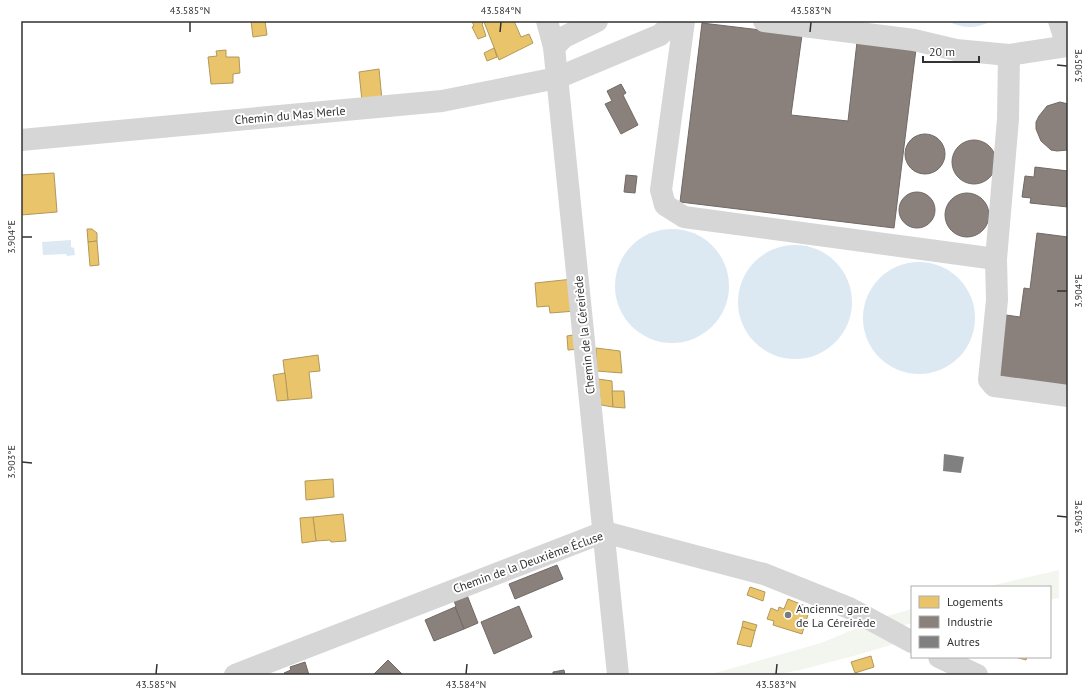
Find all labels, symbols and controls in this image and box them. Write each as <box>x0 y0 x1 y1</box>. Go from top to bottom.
text: 43.585°N <box>170 4 210 17</box>
text: 43.584°N <box>481 4 521 17</box>
text: 43.583°N <box>791 4 831 17</box>
scale bar <box>923 38 979 64</box>
text: 20 m <box>929 44 955 59</box>
text: 3.905°E <box>1072 49 1085 83</box>
street label: Chemin du Mas Merle <box>234 103 346 127</box>
text: 3.904°E <box>5 220 18 254</box>
text: 3.904°E <box>1072 274 1085 308</box>
street label: Chemin de la Céreirède <box>570 275 598 395</box>
text: 3.903°E <box>5 445 18 479</box>
text: 3.903°E <box>1072 500 1085 534</box>
street label: Chemin de la Deuxième Écluse <box>451 528 605 596</box>
legend <box>911 586 1051 658</box>
text: Logements <box>947 594 1003 609</box>
place label: Ancienne gare de La Céreirède <box>796 601 876 630</box>
marker: Ancienne gare de La Céreirède <box>783 610 793 620</box>
text: Industrie <box>947 614 993 629</box>
text: Autres <box>947 634 980 649</box>
text: 43.585°N <box>136 678 176 691</box>
text: 43.584°N <box>446 678 486 691</box>
text: 43.583°N <box>756 678 796 691</box>

